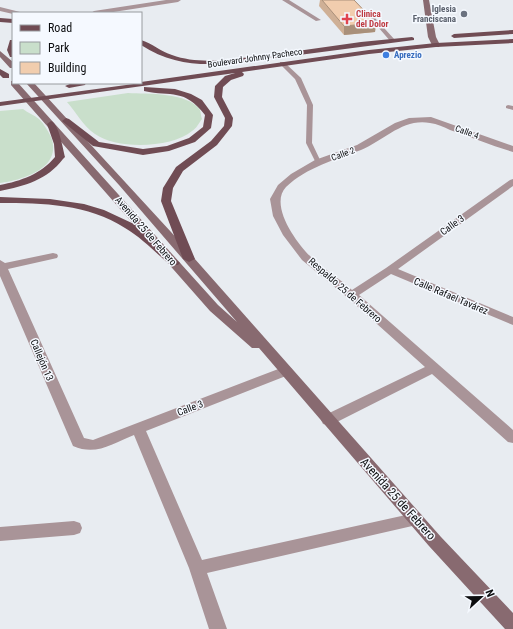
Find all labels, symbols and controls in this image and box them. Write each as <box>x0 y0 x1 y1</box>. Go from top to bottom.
place label: Iglesia Franciscana <box>413 4 456 24</box>
place label: Clinica del Dolor <box>356 9 388 29</box>
marker: Iglesia Franciscana <box>459 9 469 19</box>
legend <box>12 12 142 84</box>
marker: Clinica del Dolor <box>341 13 353 25</box>
text: Road <box>48 21 72 35</box>
text: Park <box>48 41 70 55</box>
street label: Boulevard Johnny Pacheco <box>207 46 304 70</box>
marker: Aprezio <box>381 50 391 60</box>
place label: Aprezio <box>394 50 422 60</box>
text: Building <box>48 61 86 75</box>
street label: Calle 4 <box>454 123 481 141</box>
street label: Calle 2 <box>330 145 357 163</box>
street label: Avenida 25 de Febrero <box>113 194 179 268</box>
street label: Calle 3 <box>438 213 466 237</box>
street label: Respaldo 25 de Febrero <box>306 255 384 325</box>
street label: Calle Rafael Tavárez <box>412 275 490 317</box>
street label: Callejón 13 <box>28 338 56 382</box>
street label: Calle 3 <box>175 398 205 418</box>
street label: Avenida 25 de Febrero <box>358 455 438 543</box>
north arrow <box>461 577 501 617</box>
text: N <box>483 588 497 599</box>

